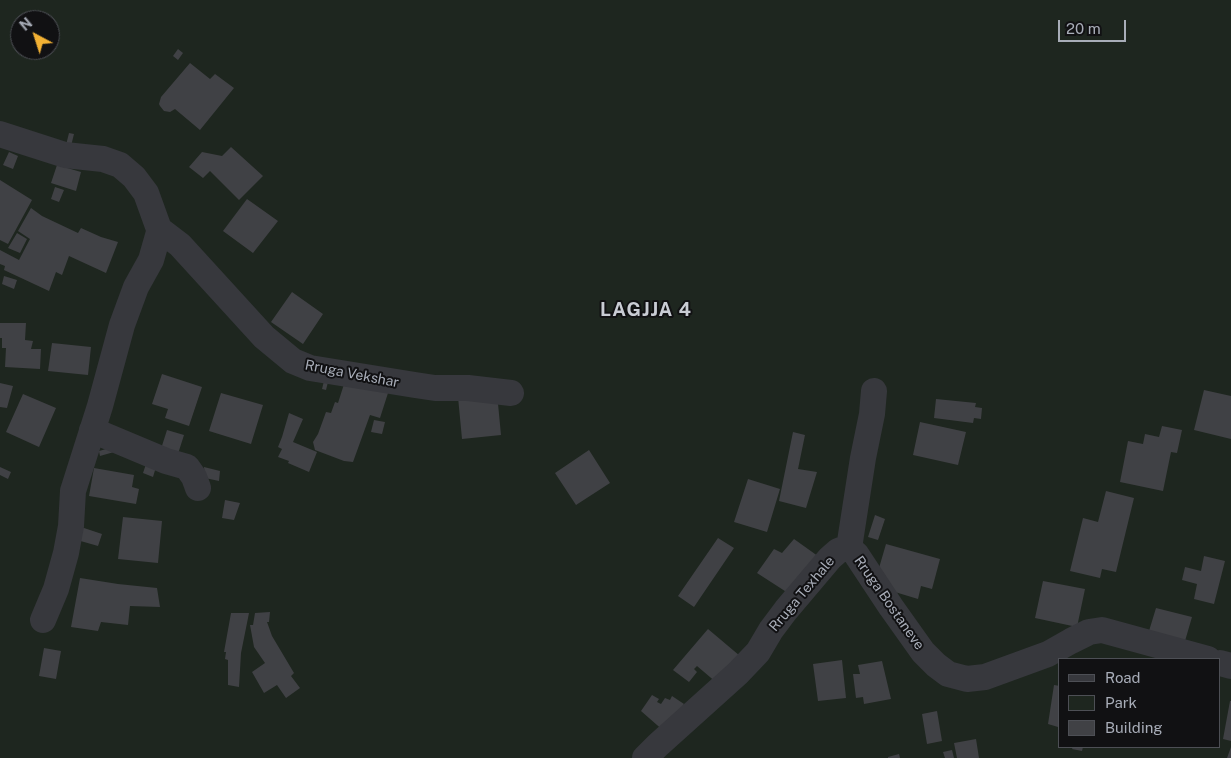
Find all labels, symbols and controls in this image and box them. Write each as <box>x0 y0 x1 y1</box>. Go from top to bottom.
north arrow <box>10 10 60 60</box>
scale bar <box>1061 10 1128 42</box>
text: N <box>17 15 35 34</box>
text: 20 m <box>1066 20 1101 37</box>
district label: LAGJJA 4 <box>599 299 693 321</box>
street label: Rruga Vekshar <box>304 357 400 391</box>
street label: Rruga Texhale <box>766 553 838 635</box>
street label: Rruga Bostaneve <box>850 553 928 653</box>
legend <box>1058 658 1221 748</box>
text: Road <box>1105 669 1141 686</box>
text: Park <box>1105 694 1137 711</box>
text: Building <box>1105 719 1163 736</box>

